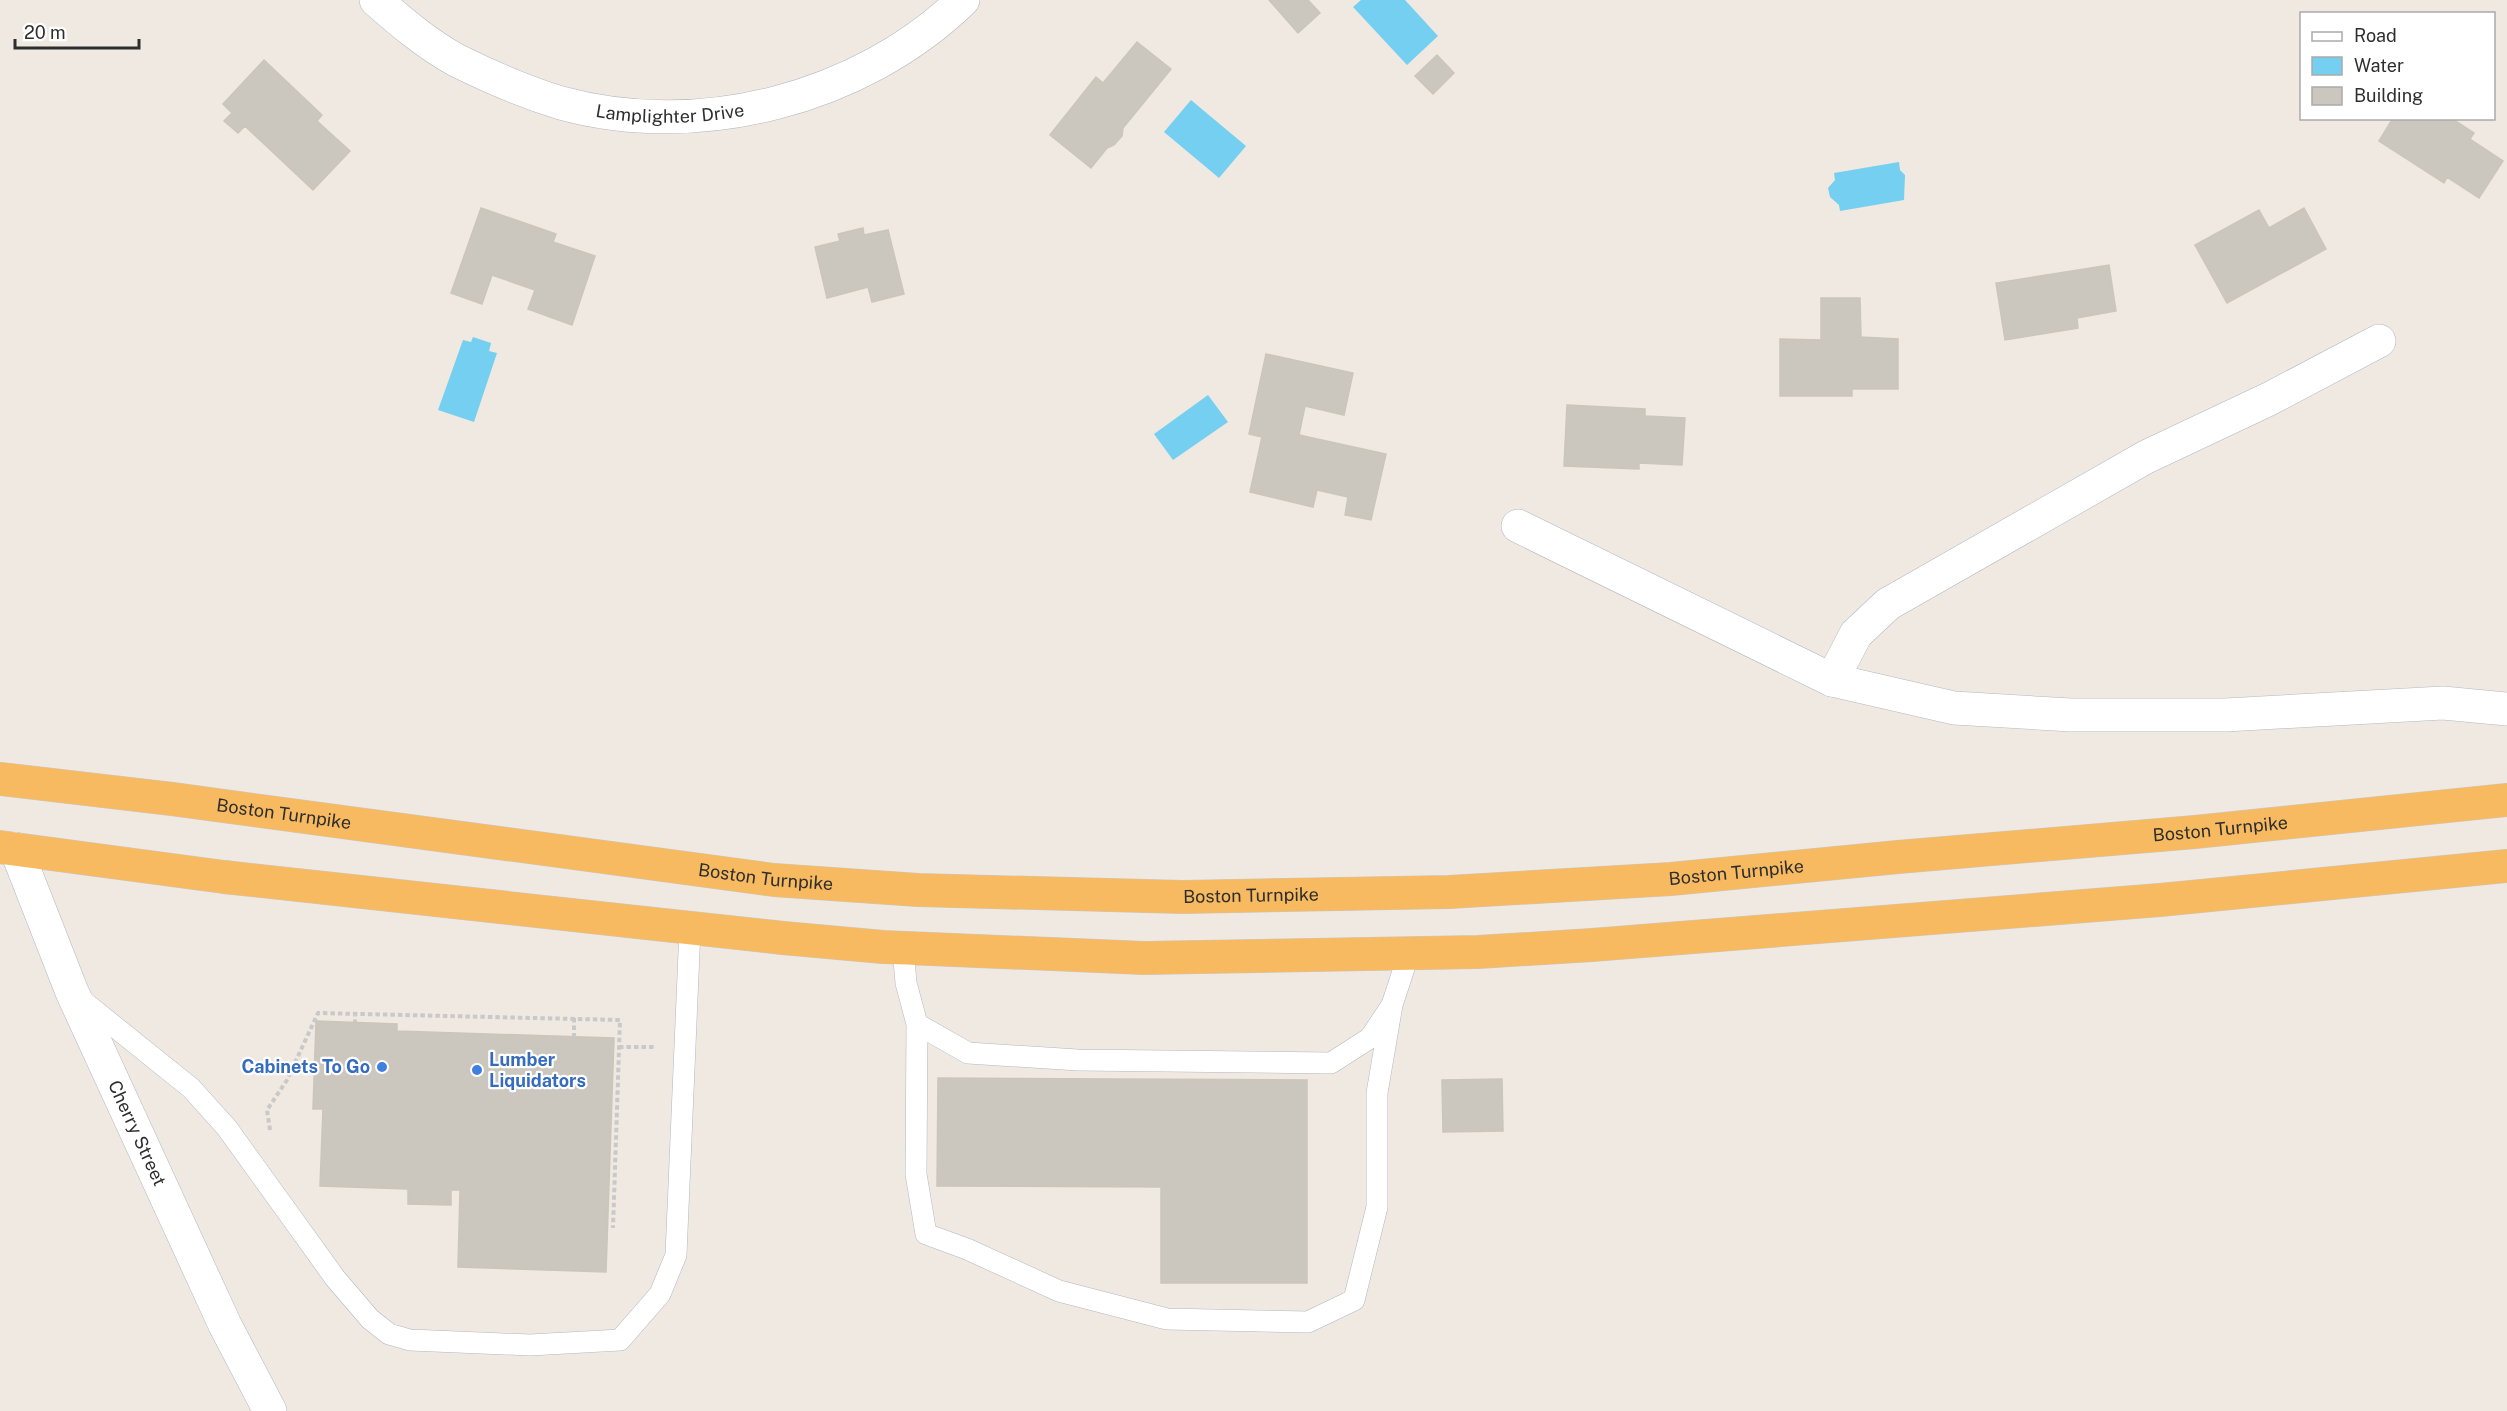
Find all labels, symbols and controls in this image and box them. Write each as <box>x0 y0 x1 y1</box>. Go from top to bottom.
scale bar <box>15 12 140 50</box>
legend <box>2300 12 2495 120</box>
text: 20 m <box>24 22 66 43</box>
text: Road <box>2354 25 2397 46</box>
text: Water <box>2354 55 2404 76</box>
text: Building <box>2354 85 2423 106</box>
street label: Lamplighter Drive <box>594 99 746 127</box>
street label: Boston Turnpike <box>215 794 353 833</box>
street label: Boston Turnpike <box>2152 812 2289 846</box>
street label: Boston Turnpike <box>1668 855 1805 889</box>
street label: Boston Turnpike <box>697 859 834 894</box>
street label: Boston Turnpike <box>1183 883 1319 907</box>
place label: Lumber Liquidators <box>489 1049 586 1091</box>
place label: Cabinets To Go <box>242 1056 370 1077</box>
marker: Cabinets To Go <box>375 1060 389 1074</box>
marker: Lumber Liquidators <box>470 1063 484 1077</box>
street label: Cherry Street <box>104 1077 171 1189</box>

